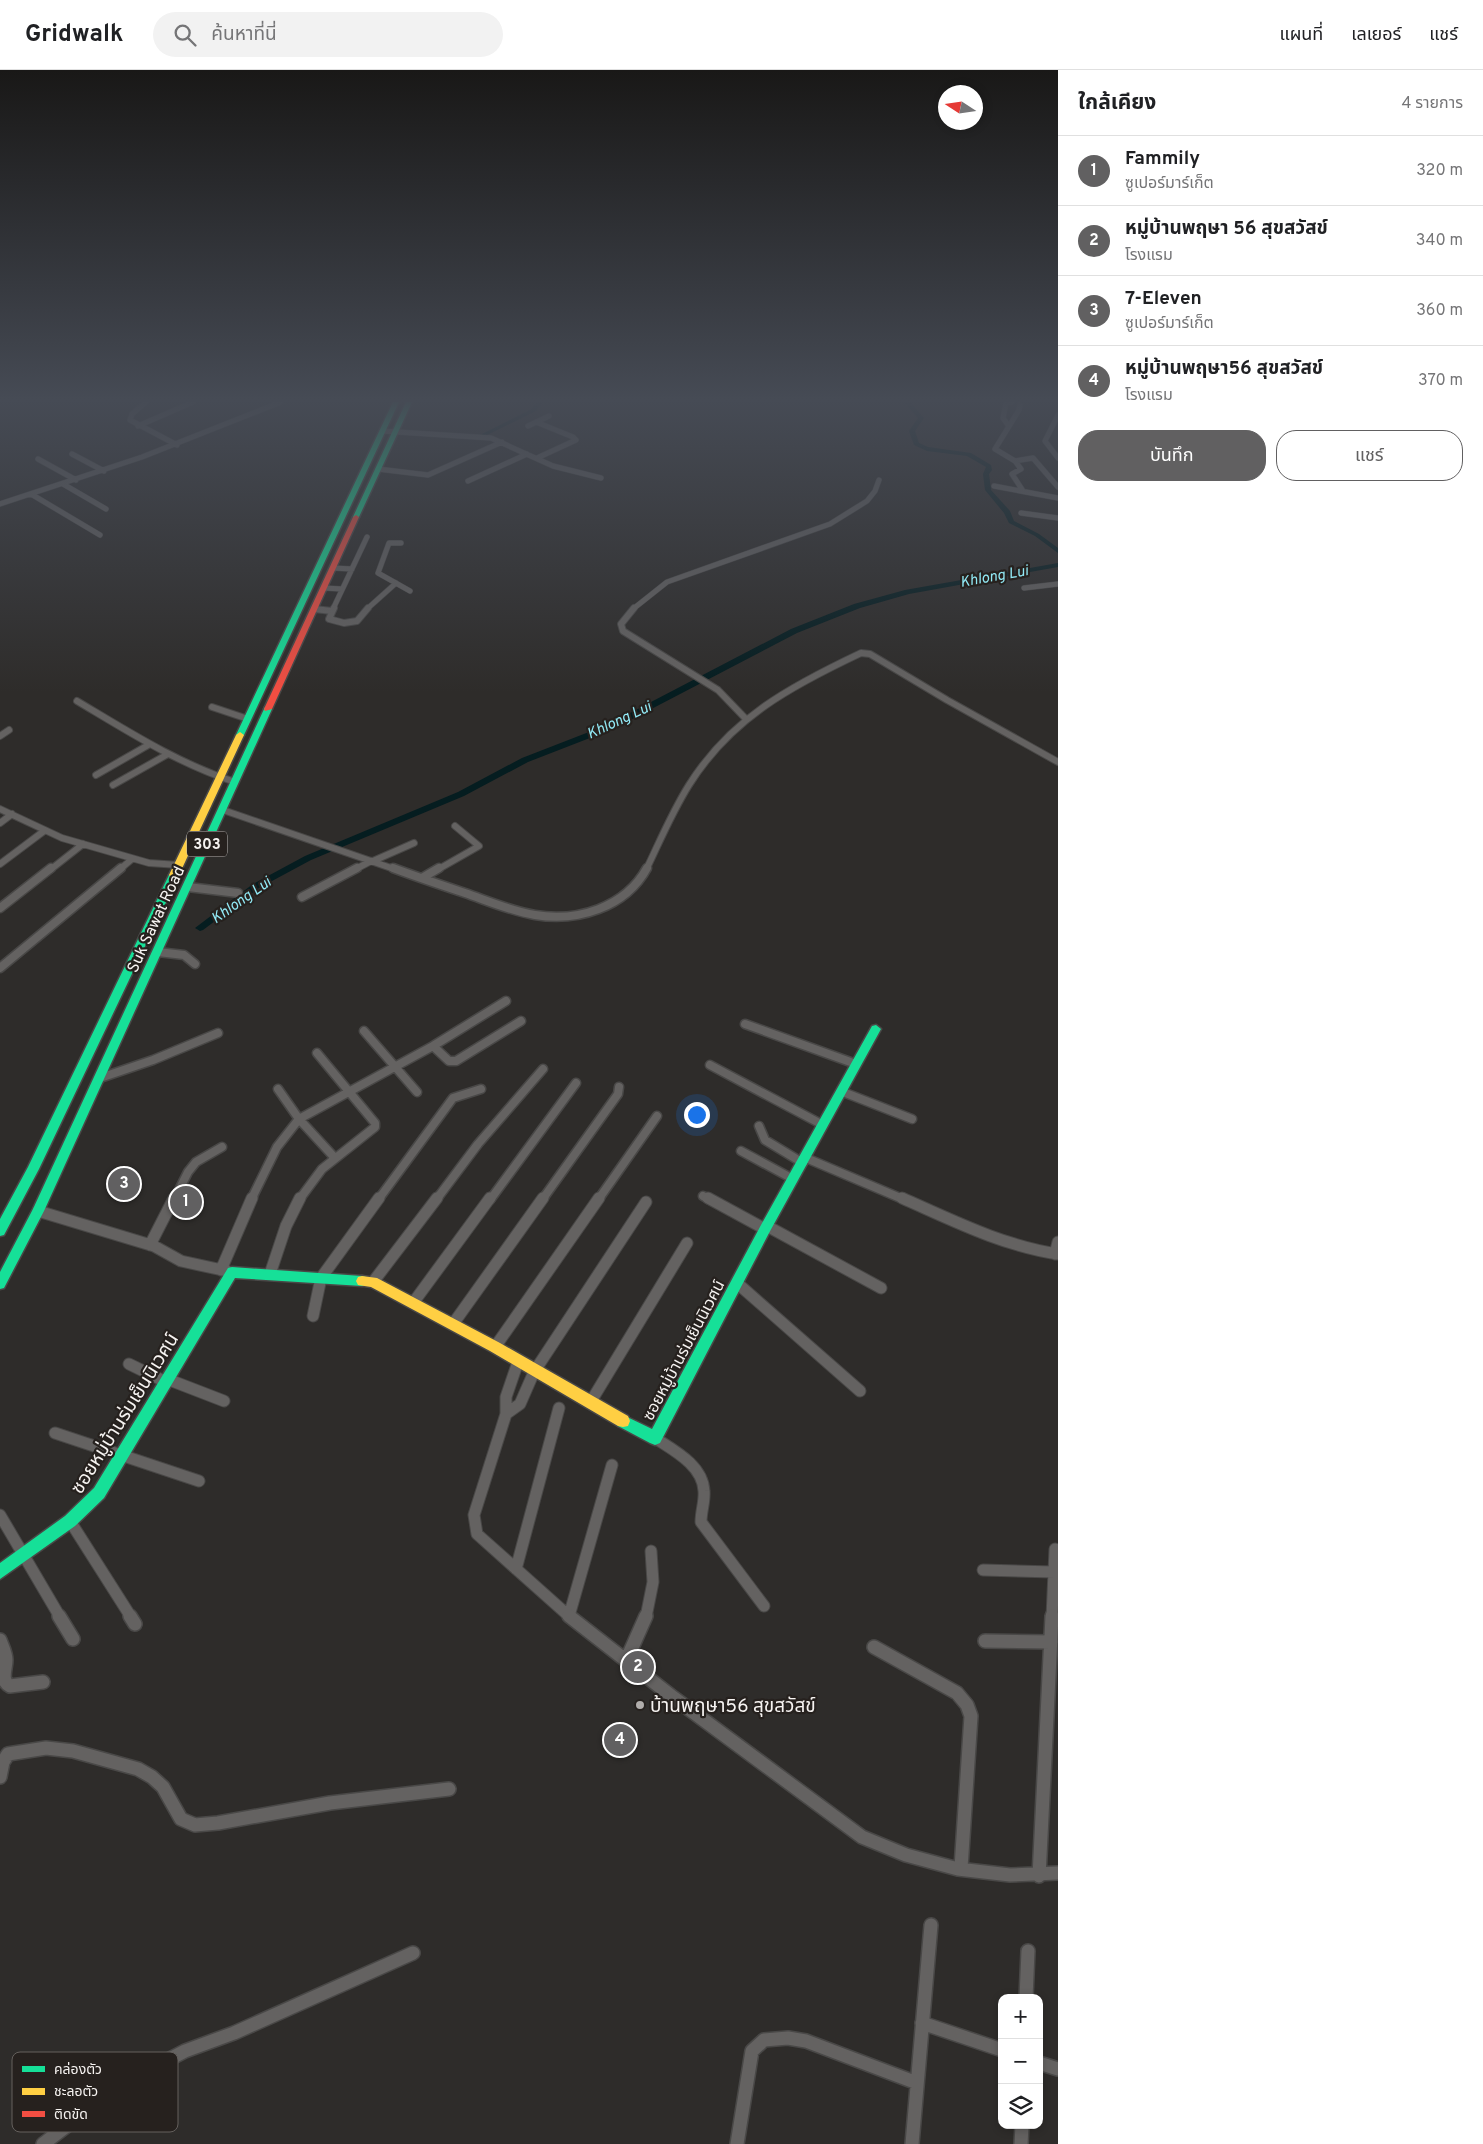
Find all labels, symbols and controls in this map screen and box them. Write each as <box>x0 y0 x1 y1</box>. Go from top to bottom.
search box <box>153 12 503 57</box>
text: Gridwalk <box>25 20 123 50</box>
icon: search <box>171 21 199 49</box>
text: ค้นหาที่นี่ <box>211 23 277 47</box>
text: แผนที่ <box>1279 24 1323 47</box>
text: เลเยอร์ <box>1351 24 1401 47</box>
text: แชร์ <box>1429 24 1458 47</box>
north arrow <box>938 85 983 130</box>
text: ใกล้เคียง <box>1078 90 1156 117</box>
text: 4 รายการ <box>1402 94 1463 114</box>
text: Fammily <box>1125 147 1200 171</box>
text: 1 <box>1091 161 1097 181</box>
text: 320 m <box>1416 161 1463 181</box>
text: ซูเปอร์มาร์เก็ต <box>1125 174 1214 194</box>
text: หมู่บ้านพฤษา 56 สุขสวัสข์ <box>1125 217 1328 241</box>
text: 2 <box>1089 231 1099 251</box>
text: 340 m <box>1416 231 1463 251</box>
text: โรงแรม <box>1125 246 1173 266</box>
text: 7-Eleven <box>1125 287 1202 311</box>
text: 3 <box>1089 301 1099 321</box>
text: 360 m <box>1416 301 1463 321</box>
text: ซูเปอร์มาร์เก็ต <box>1125 314 1214 334</box>
text: หมู่บ้านพฤษา56 สุขสวัสข์ <box>1125 357 1323 381</box>
text: 4 <box>1089 371 1099 391</box>
text: 370 m <box>1418 371 1463 391</box>
text: โรงแรม <box>1125 386 1173 406</box>
button: บันทึก <box>1078 430 1266 481</box>
button: แชร์ <box>1276 430 1463 481</box>
water label: Khlong Lui <box>959 562 1031 593</box>
water label: Khlong Lui <box>584 698 656 745</box>
road number: 303 <box>187 832 227 856</box>
street label: Suk Sawat Road <box>123 864 190 976</box>
water label: Khlong Lui <box>208 873 277 929</box>
your location <box>684 1102 710 1128</box>
pin: 3 <box>108 1165 140 1203</box>
pin: 1 <box>170 1183 202 1221</box>
street label: ซอยหมู่บ้านร่มเย็นนิเวศน์ <box>639 1277 730 1425</box>
street label: ซอยหมู่บ้านร่มเย็นนิเวศน์ <box>66 1329 185 1499</box>
pin: 2 <box>622 1648 654 1686</box>
place label: บ้านพฤษา56 สุขสวัสข์ <box>650 1694 816 1719</box>
marker: บ้านพฤษา56 สุขสวัสข์ <box>634 1699 646 1711</box>
pin: 4 <box>604 1721 636 1759</box>
map controls <box>998 1994 1043 2129</box>
button: + <box>998 1994 1043 2039</box>
button: − <box>998 2039 1043 2084</box>
legend <box>12 2052 178 2132</box>
text: คล่องตัว <box>54 2061 102 2079</box>
text: ชะลอตัว <box>54 2084 98 2101</box>
button: layers <box>998 2084 1043 2129</box>
text: ติดขัด <box>54 2107 88 2124</box>

